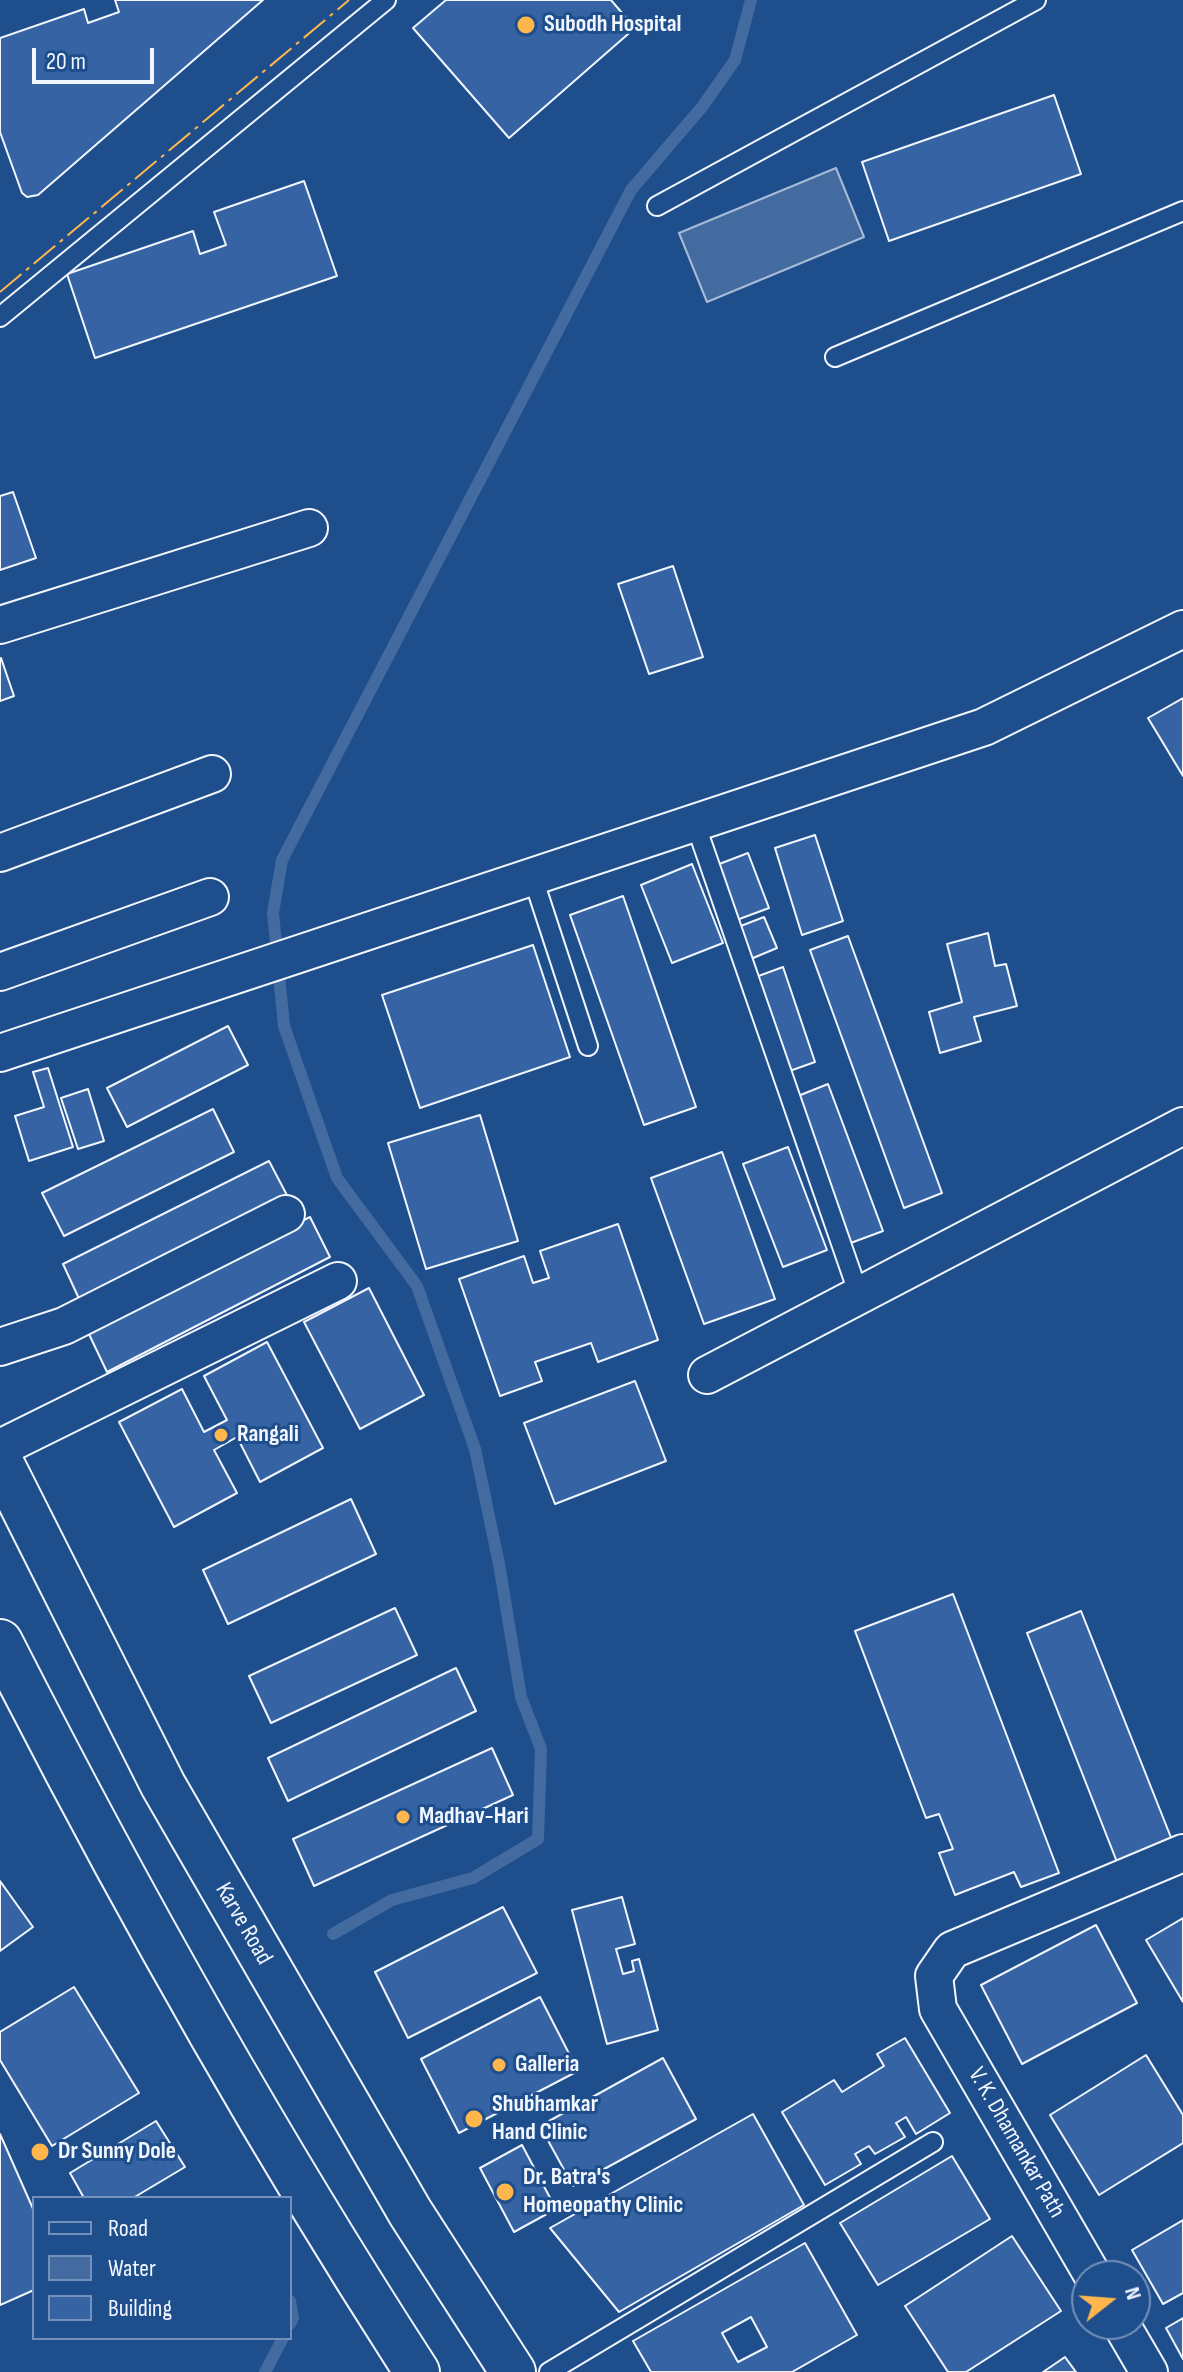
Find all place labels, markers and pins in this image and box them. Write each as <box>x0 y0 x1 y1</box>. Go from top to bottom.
place label: Subodh Hospital <box>544 11 681 39</box>
marker: Subodh Hospital <box>515 14 537 36</box>
place label: Rangali <box>237 1421 299 1449</box>
marker: Rangali <box>212 1426 230 1444</box>
place label: Madhav-Hari <box>419 1803 529 1831</box>
marker: Madhav-Hari <box>394 1808 412 1826</box>
place label: Galleria <box>515 2051 579 2079</box>
marker: Galleria <box>490 2056 508 2074</box>
place label: Shubhamkar Hand Clinic <box>492 2091 598 2147</box>
marker: Shubhamkar Hand Clinic <box>463 2108 485 2130</box>
place label: Dr Sunny Dole <box>58 2138 176 2166</box>
marker: Dr Sunny Dole <box>29 2141 51 2163</box>
place label: Dr. Batra's Homeopathy Clinic <box>523 2164 683 2220</box>
marker: Dr. Batra's Homeopathy Clinic <box>494 2181 516 2203</box>

